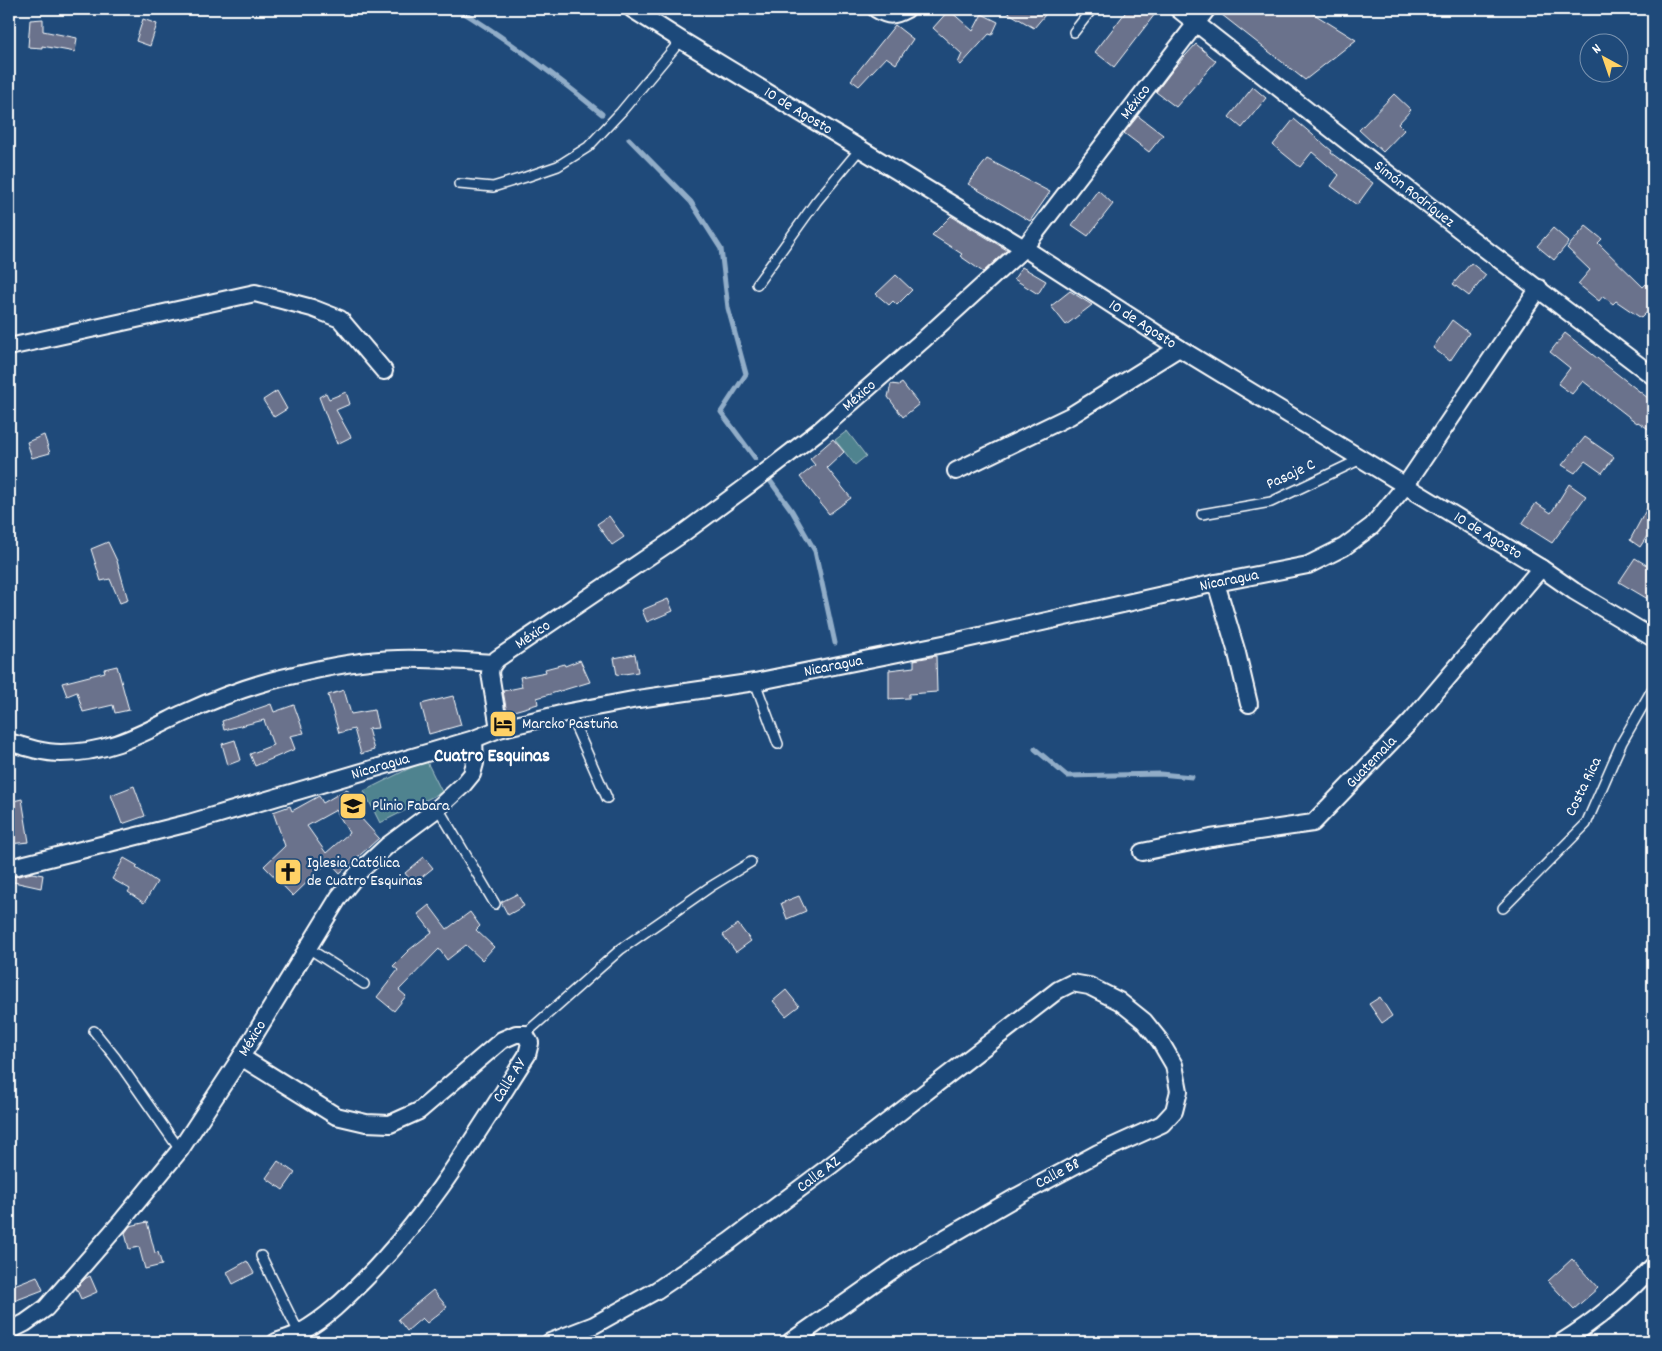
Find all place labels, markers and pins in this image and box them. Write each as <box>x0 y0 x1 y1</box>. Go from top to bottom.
hotel icon: Marcko Pastuña <box>488 709 518 739</box>
place label: Marcko Pastuña <box>522 713 618 736</box>
school or university icon: Plinio Fabara <box>338 791 368 821</box>
place label: Plinio Fabara <box>372 795 450 818</box>
place label: Iglesia Católica de Cuatro Esquinas <box>307 852 423 893</box>
church icon: Iglesia Católica de Cuatro Esquinas <box>273 857 303 887</box>

